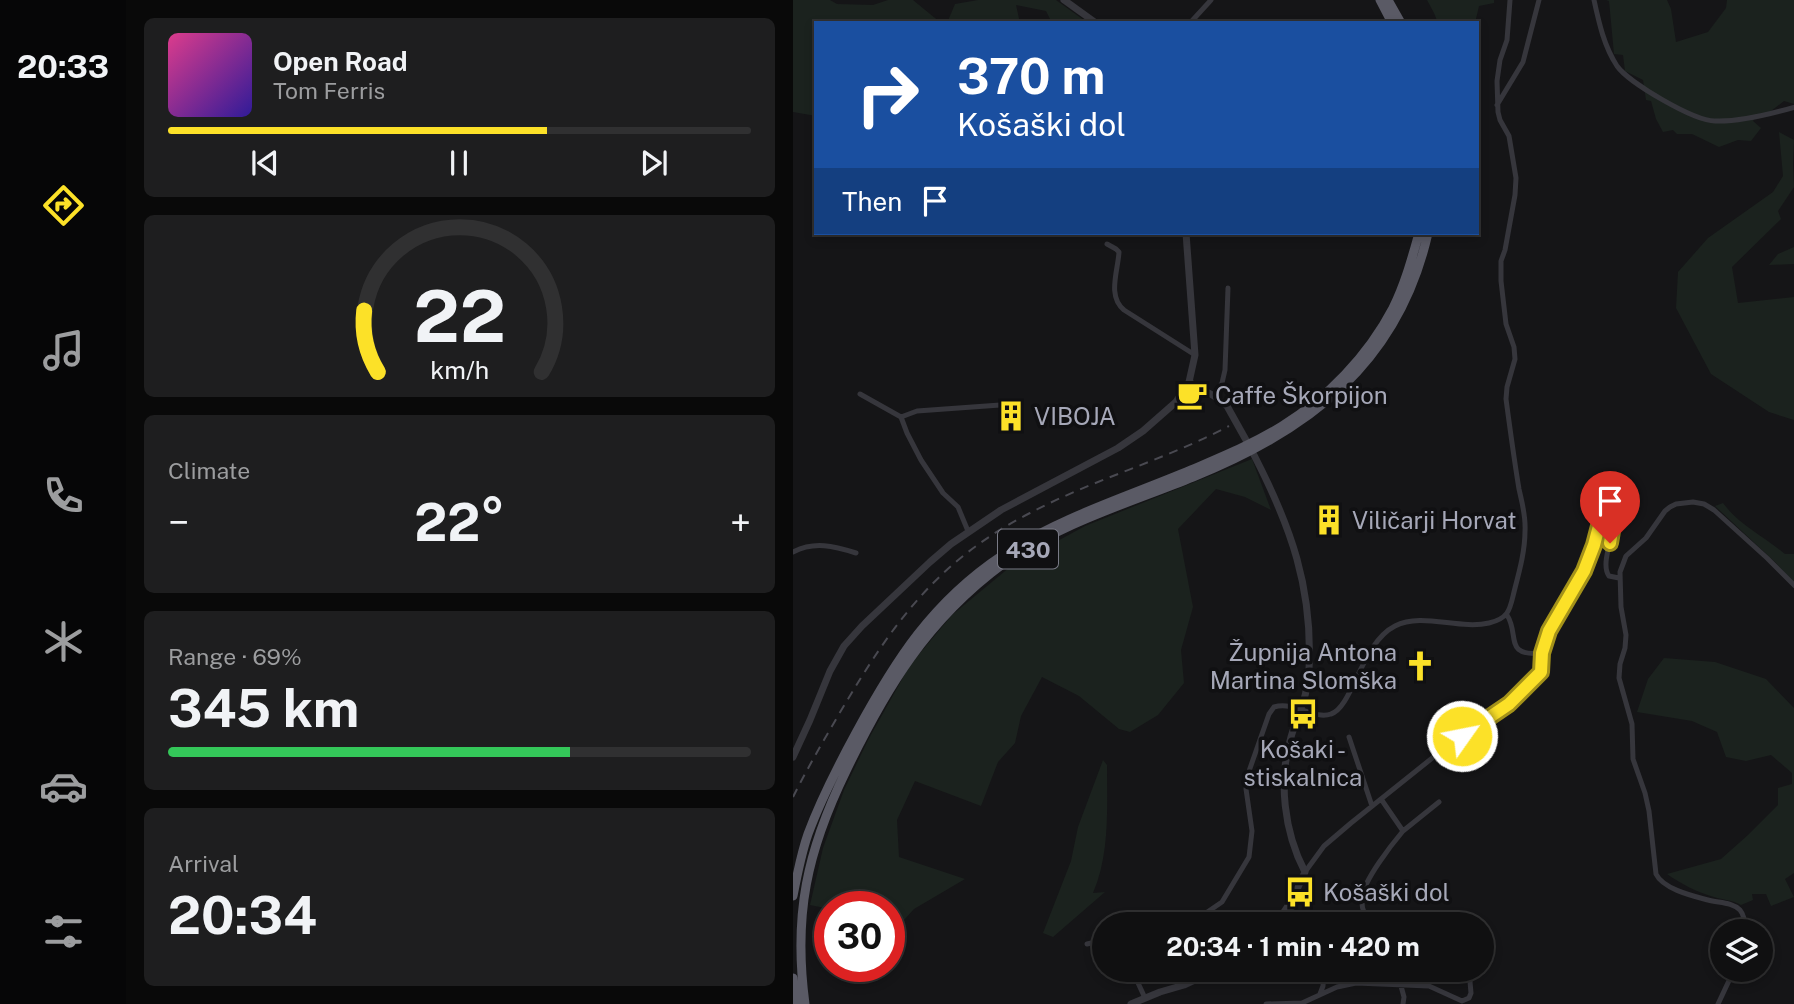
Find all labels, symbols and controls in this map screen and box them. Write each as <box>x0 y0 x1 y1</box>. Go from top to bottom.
text: Open Road <box>273 46 408 77</box>
text: 370 m <box>957 47 1106 105</box>
text: 20:33 <box>17 48 109 85</box>
icon: right <box>842 49 933 140</box>
text: Tom Ferris <box>273 77 385 104</box>
text: Košaški dol <box>957 106 1126 143</box>
icon: previous <box>246 144 284 182</box>
icon: pause <box>440 144 478 182</box>
icon: next <box>635 144 673 182</box>
icon: directions <box>39 181 88 230</box>
icon: arrive <box>916 182 954 220</box>
text: Then <box>842 186 902 217</box>
text: 22 <box>413 273 506 358</box>
icon: music <box>39 326 88 375</box>
text: km/h <box>430 354 489 384</box>
cafe icon: Caffe Škorpijon <box>1175 378 1209 412</box>
place label: Caffe Škorpijon <box>1215 381 1388 409</box>
building icon: VIBOJA <box>994 399 1028 433</box>
place label: VIBOJA <box>1034 402 1116 430</box>
text: Climate <box>168 457 250 484</box>
icon: phone <box>39 471 88 520</box>
pin <box>1580 471 1640 543</box>
icon: arrive <box>1591 482 1629 520</box>
text: 22° <box>414 492 505 553</box>
text: − <box>168 500 189 545</box>
text: + <box>730 500 751 545</box>
building icon: Viličarji Horvat <box>1312 503 1346 537</box>
place label: Viličarji Horvat <box>1352 506 1517 534</box>
road number: 430 <box>998 530 1058 568</box>
icon: climate <box>39 617 88 666</box>
place label: Župnija Antona Martina Slomška <box>1210 638 1397 694</box>
text: Range · 69% <box>168 643 302 670</box>
church icon: Župnija Antona Martina Slomška <box>1403 649 1437 683</box>
text: 345 km <box>168 678 359 739</box>
bus stop icon: Košaki - stiskalnica <box>1286 697 1320 731</box>
position arrow <box>1425 699 1499 773</box>
place label: Košaki - stiskalnica <box>1244 735 1362 791</box>
icon: car <box>39 762 88 811</box>
text: Arrival <box>168 850 239 877</box>
bus stop icon: Košaški dol <box>1283 875 1317 909</box>
place label: Košaški dol <box>1323 878 1450 906</box>
text: 20:34 <box>168 885 317 946</box>
speed limit sign: 30 <box>814 891 905 982</box>
icon: filters <box>39 907 88 956</box>
map controls <box>1710 919 1773 982</box>
button: layers <box>1710 919 1773 982</box>
text: 20:34 · 1 min · 420 m <box>1166 931 1420 962</box>

